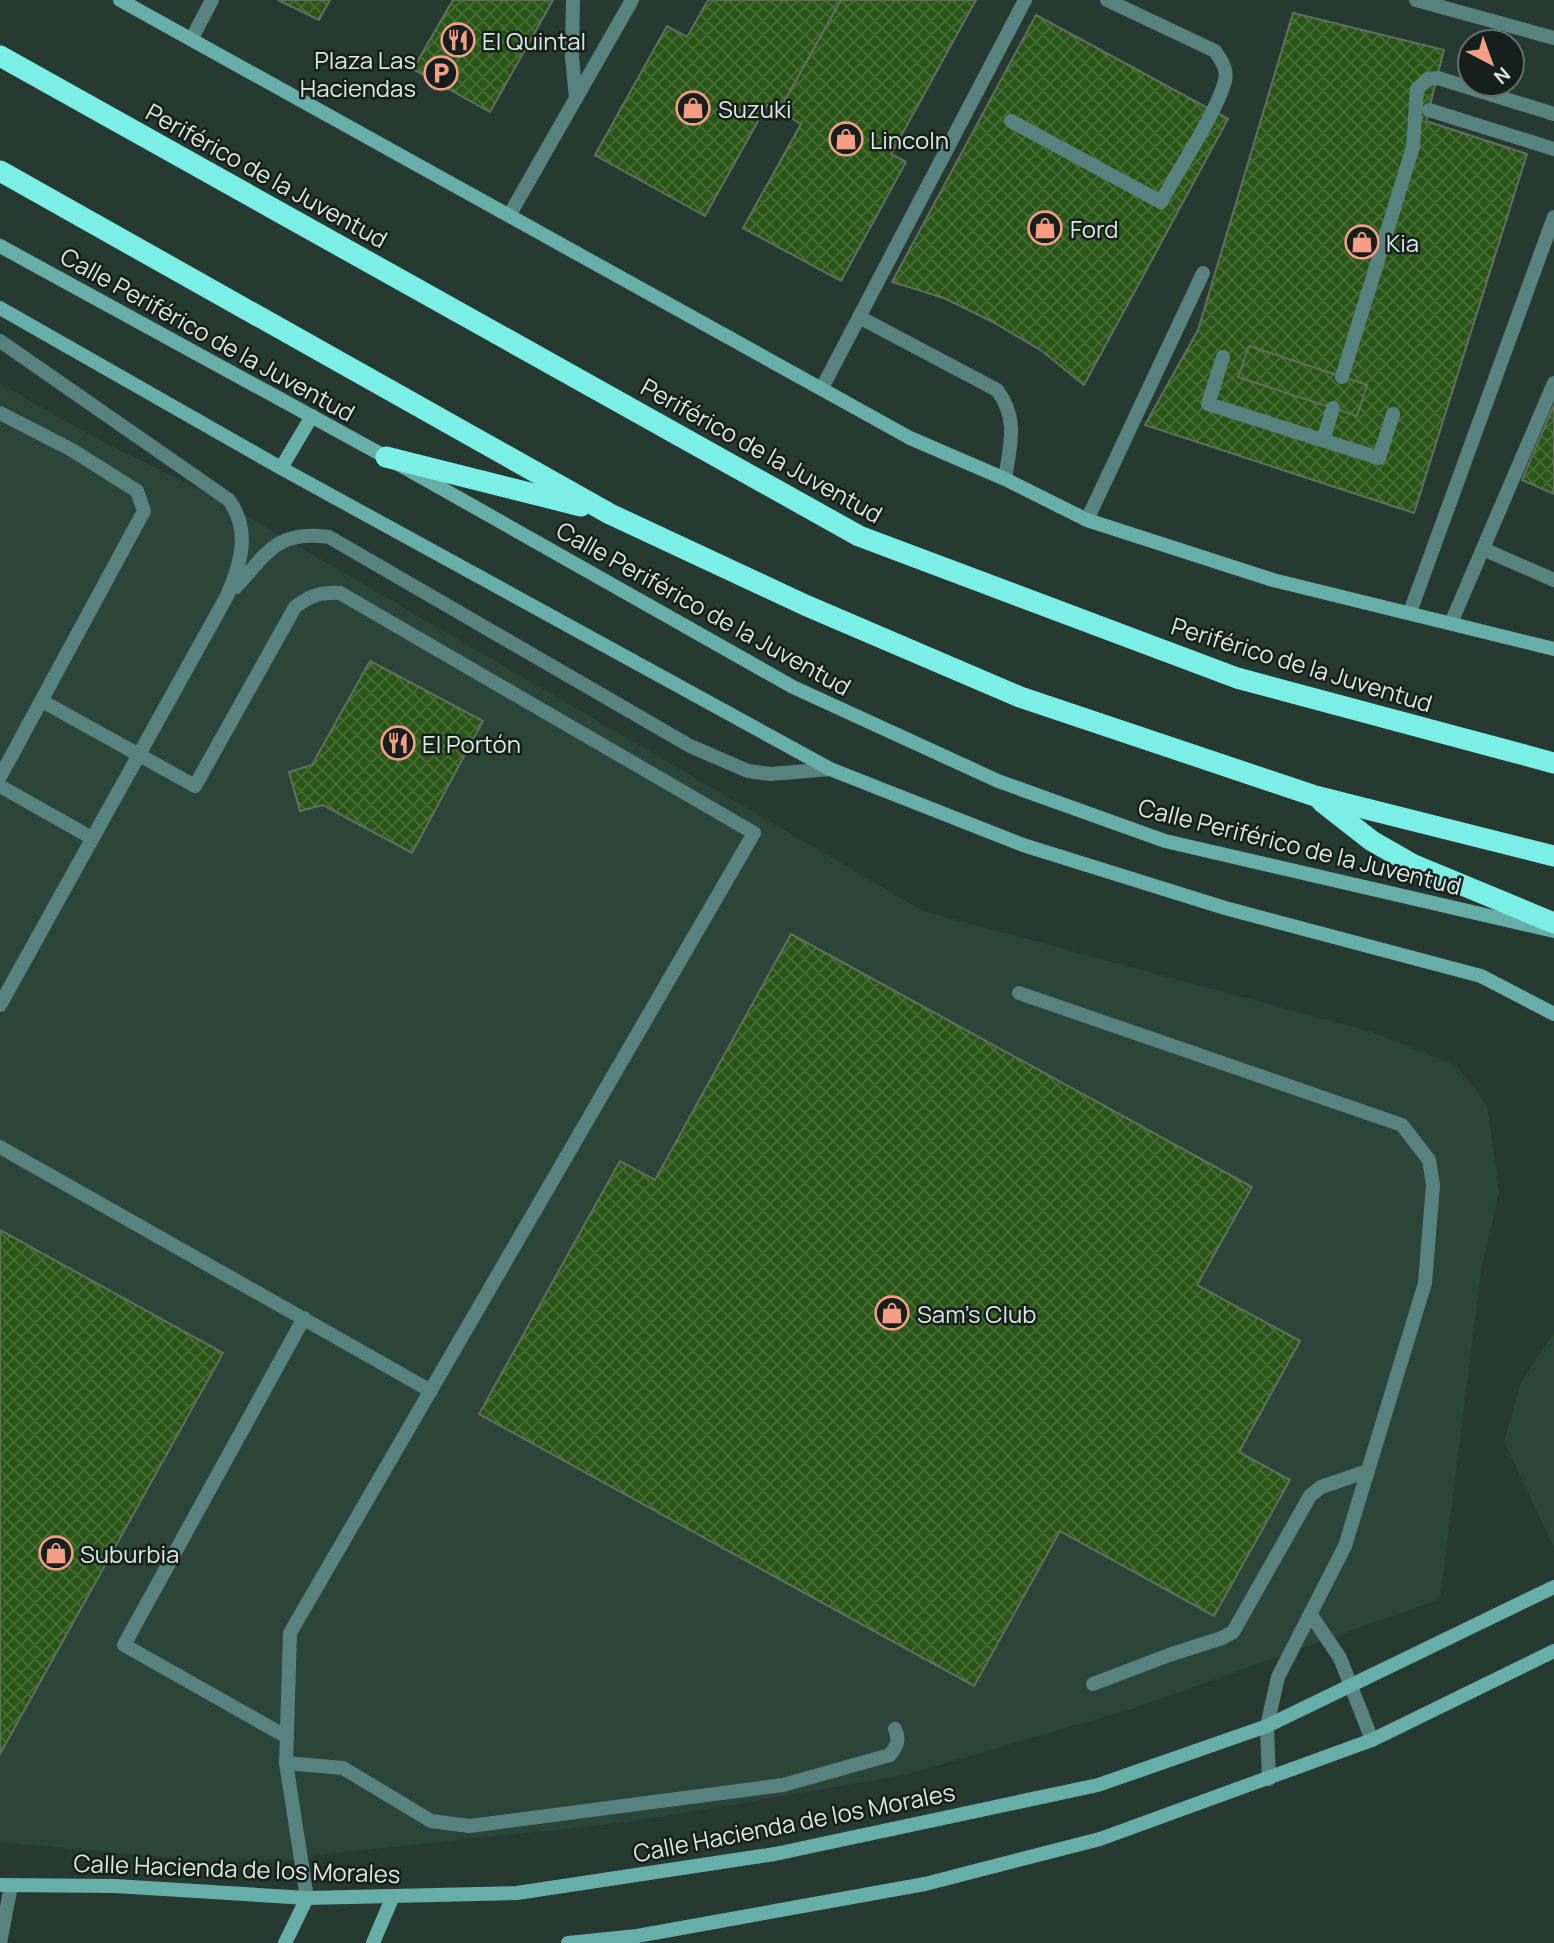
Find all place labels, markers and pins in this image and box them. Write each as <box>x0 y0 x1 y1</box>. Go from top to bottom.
restaurant icon: El Quintal <box>439 21 477 59</box>
place label: El Quintal <box>482 24 586 57</box>
place label: Plaza Las Haciendas <box>300 43 416 104</box>
parking icon: Plaza Las Haciendas <box>422 54 460 92</box>
shop icon: Suzuki <box>674 89 712 127</box>
place label: Suzuki <box>718 92 792 125</box>
shop icon: Lincoln <box>827 120 865 158</box>
place label: Lincoln <box>870 123 949 156</box>
shop icon: Ford <box>1026 209 1064 247</box>
place label: Ford <box>1070 212 1119 245</box>
shop icon: Kia <box>1343 223 1381 261</box>
place label: Kia <box>1386 226 1419 259</box>
restaurant icon: El Portón <box>379 724 417 762</box>
place label: El Portón <box>422 727 521 760</box>
shop icon: Sam's Club <box>873 1294 911 1332</box>
place label: Sam's Club <box>917 1297 1037 1330</box>
shop icon: Suburbia <box>37 1534 75 1572</box>
place label: Suburbia <box>80 1537 179 1570</box>

